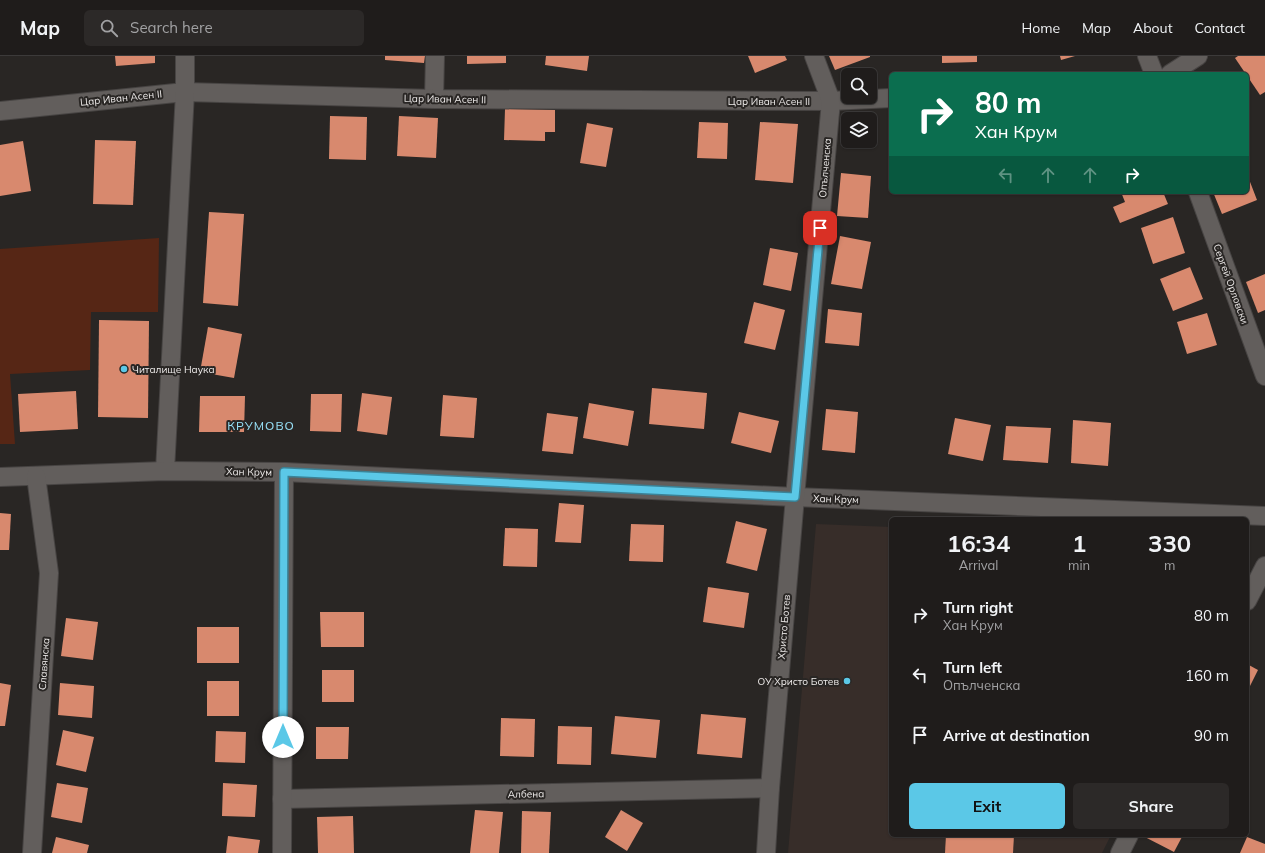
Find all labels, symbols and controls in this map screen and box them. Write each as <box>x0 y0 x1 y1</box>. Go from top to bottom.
search box <box>84 10 364 46</box>
text: Map <box>20 16 60 40</box>
icon: search <box>98 17 120 39</box>
text: Search here <box>130 18 213 37</box>
text: Home <box>1021 19 1060 37</box>
text: Map <box>1082 19 1111 37</box>
text: About <box>1133 19 1173 37</box>
text: Contact <box>1195 19 1245 37</box>
map controls <box>841 68 877 148</box>
button: search <box>841 68 877 104</box>
text: 80 m <box>975 85 1041 120</box>
street label: Цар Иван Асен II <box>79 87 163 109</box>
icon: right <box>909 88 961 140</box>
street label: Цар Иван Асен II <box>404 92 486 106</box>
street label: Цар Иван Асен II <box>728 95 810 108</box>
button: layers <box>841 112 877 148</box>
text: Хан Крум <box>975 120 1058 143</box>
street label: Опълченска <box>816 138 834 198</box>
icon: left <box>995 164 1017 186</box>
icon: ahead <box>1037 164 1059 186</box>
icon: ahead <box>1079 164 1101 186</box>
icon: right <box>1121 164 1143 186</box>
pin <box>803 211 837 245</box>
icon: arrive <box>809 217 831 239</box>
street label: Сергей Орловски <box>1210 242 1252 326</box>
place label: Читалище Наука <box>132 363 215 376</box>
marker: Читалище Наука <box>119 364 129 374</box>
district label: КРУМОВО <box>227 418 295 433</box>
street label: Хан Крум <box>226 465 272 479</box>
street label: Хан Крум <box>813 492 859 506</box>
text: 16:34 <box>947 528 1010 558</box>
text: 1 <box>1072 528 1086 558</box>
text: 330 <box>1148 528 1191 558</box>
text: Arrival <box>959 557 998 573</box>
text: min <box>1068 557 1090 573</box>
text: m <box>1164 557 1175 573</box>
street label: Христо Ботев <box>775 594 793 660</box>
text: Turn right <box>943 598 1013 617</box>
icon: right <box>909 604 931 626</box>
text: 80 m <box>1194 606 1229 625</box>
text: Хан Крум <box>943 617 1003 633</box>
street label: Славянска <box>36 637 52 691</box>
text: Turn left <box>943 658 1002 677</box>
icon: left <box>909 664 931 686</box>
text: 160 m <box>1185 666 1229 685</box>
place label: ОУ Христо Ботев <box>757 675 839 688</box>
marker: ОУ Христо Ботев <box>842 676 852 686</box>
text: Опълченска <box>943 677 1020 693</box>
position arrow <box>262 716 304 758</box>
icon: arrive <box>909 724 931 746</box>
text: Arrive at destination <box>943 726 1090 745</box>
text: 90 m <box>1194 726 1229 745</box>
button: Exit <box>909 783 1065 829</box>
button: Share <box>1073 783 1229 829</box>
street label: Албена <box>508 787 544 801</box>

